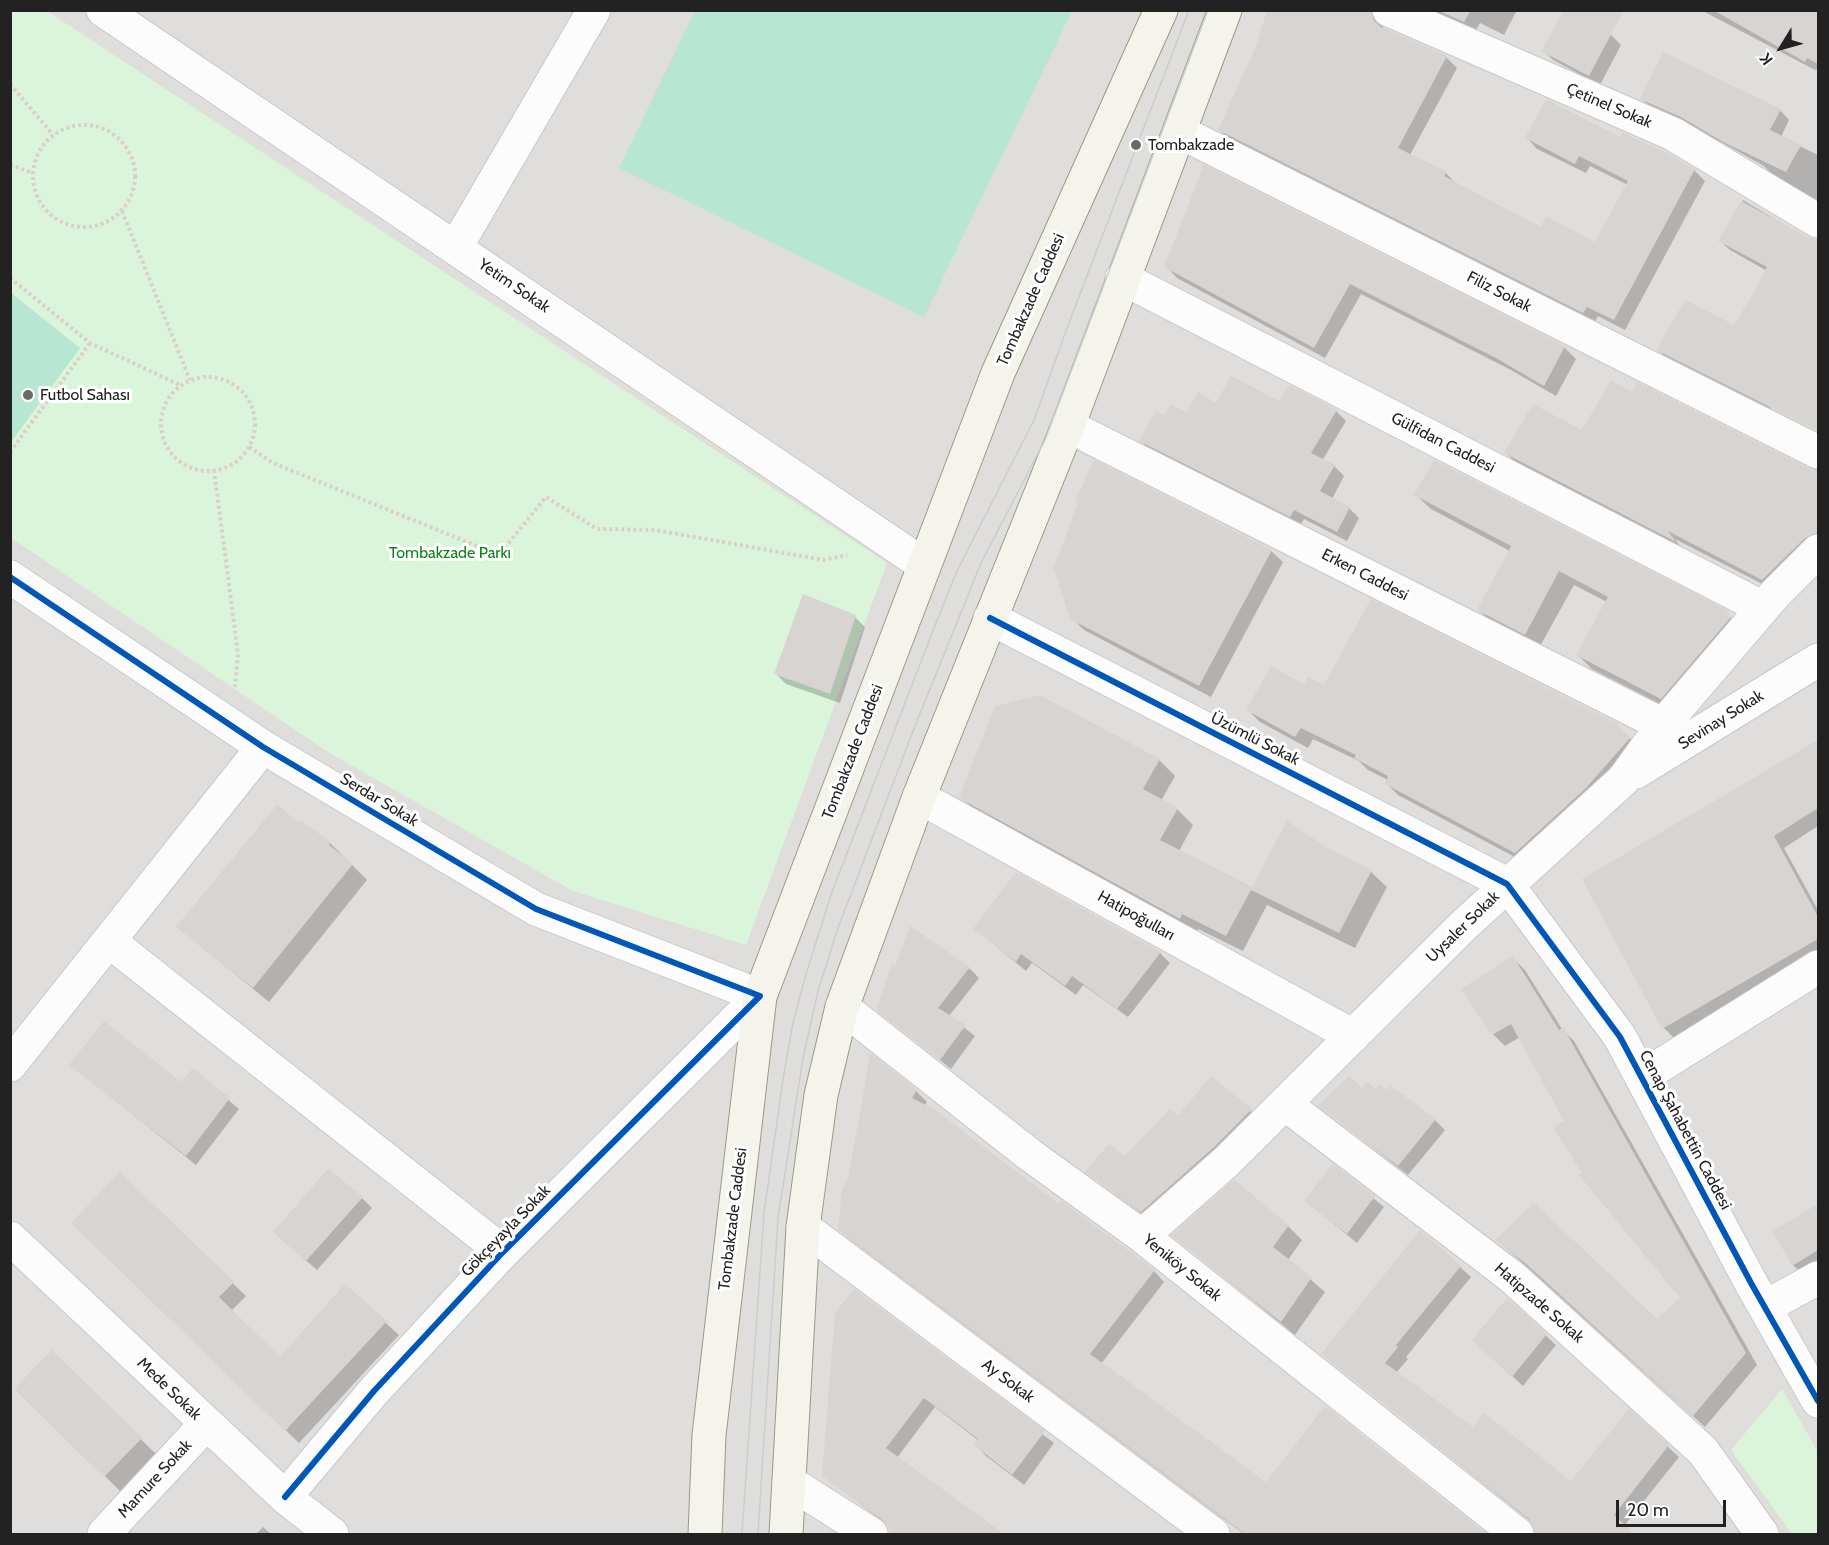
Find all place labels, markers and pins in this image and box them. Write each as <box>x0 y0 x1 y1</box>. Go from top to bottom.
place label: Tombakzade <box>1148 135 1234 155</box>
marker: Tombakzade <box>1129 138 1143 152</box>
place label: Futbol Sahası <box>40 385 130 405</box>
marker: Futbol Sahası <box>21 388 35 402</box>

